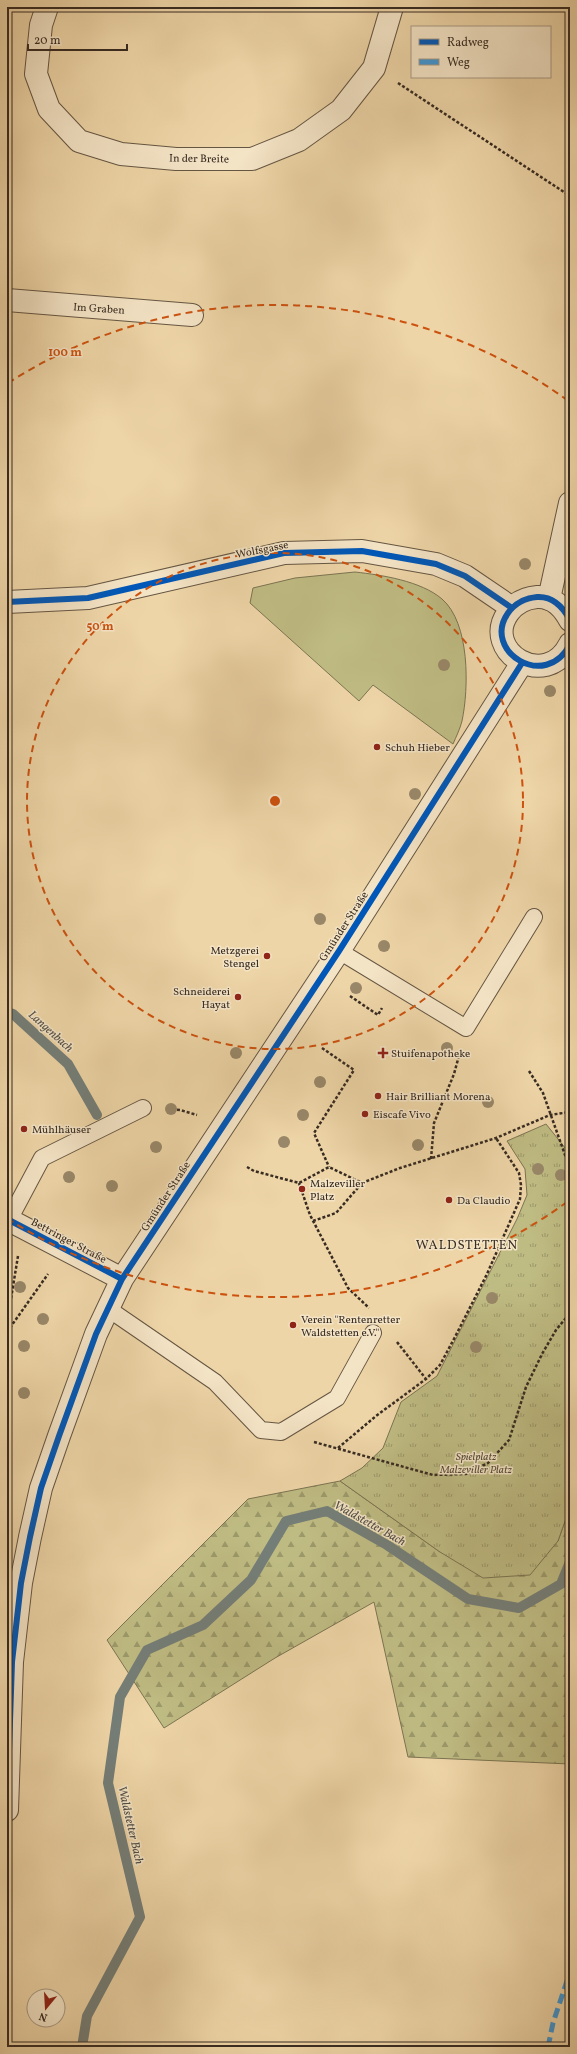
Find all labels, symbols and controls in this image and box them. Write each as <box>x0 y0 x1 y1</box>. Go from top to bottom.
scale bar <box>28 26 127 52</box>
legend <box>411 26 551 78</box>
text: 20 m <box>34 33 61 49</box>
text: Radweg <box>447 35 489 51</box>
text: Weg <box>447 55 470 71</box>
street label: In der Breite <box>169 151 229 168</box>
street label: Im Graben <box>73 300 126 319</box>
text: 100 m <box>48 345 82 361</box>
street label: Wolfsgasse <box>235 538 290 563</box>
text: 50 m <box>86 619 114 635</box>
place label: Schuh Hieber <box>385 741 450 756</box>
marker: Schuh Hieber <box>372 742 382 752</box>
centre of rings <box>268 794 282 808</box>
street label: Gmünder Straße <box>316 889 372 965</box>
place label: Metzgerei Stengel <box>210 944 259 972</box>
marker: Metzgerei Stengel <box>262 951 272 961</box>
place label: Schneiderei Hayat <box>173 985 230 1013</box>
marker: Schneiderei Hayat <box>233 992 243 1002</box>
water label: Langenbach <box>24 1007 76 1056</box>
place label: Stuifenapotheke <box>391 1047 470 1062</box>
marker: Stuifenapotheke <box>378 1048 388 1058</box>
place label: Hair Brilliant Morena <box>386 1090 491 1105</box>
marker: Hair Brilliant Morena <box>373 1091 383 1101</box>
place label: Eiscafe Vivo <box>373 1108 431 1123</box>
marker: Eiscafe Vivo <box>360 1109 370 1119</box>
place label: Mühlhäuser <box>32 1123 91 1138</box>
marker: Mühlhäuser <box>19 1124 29 1134</box>
street label: Gmünder Straße <box>138 1159 194 1235</box>
place label: Malzeviller Platz <box>310 1177 366 1205</box>
marker: Malzeviller Platz <box>297 1184 307 1194</box>
place label: Da Claudio <box>457 1194 510 1209</box>
marker: Da Claudio <box>444 1195 454 1205</box>
street label: Bettringer Straße <box>28 1215 109 1268</box>
district label: WALDSTETTEN <box>416 1237 518 1255</box>
place label: Verein "Rentenretter Waldstetten e.V." <box>301 1313 400 1341</box>
marker: Verein "Rentenretter Waldstetten e.V." <box>288 1320 298 1330</box>
park label: Spielplatz Malzeviller Platz <box>439 1450 513 1478</box>
water label: Waldstetter Bach <box>331 1498 408 1550</box>
water label: Waldstetter Bach <box>113 1785 147 1866</box>
north arrow <box>26 1988 66 2028</box>
text: N <box>37 2008 49 2024</box>

